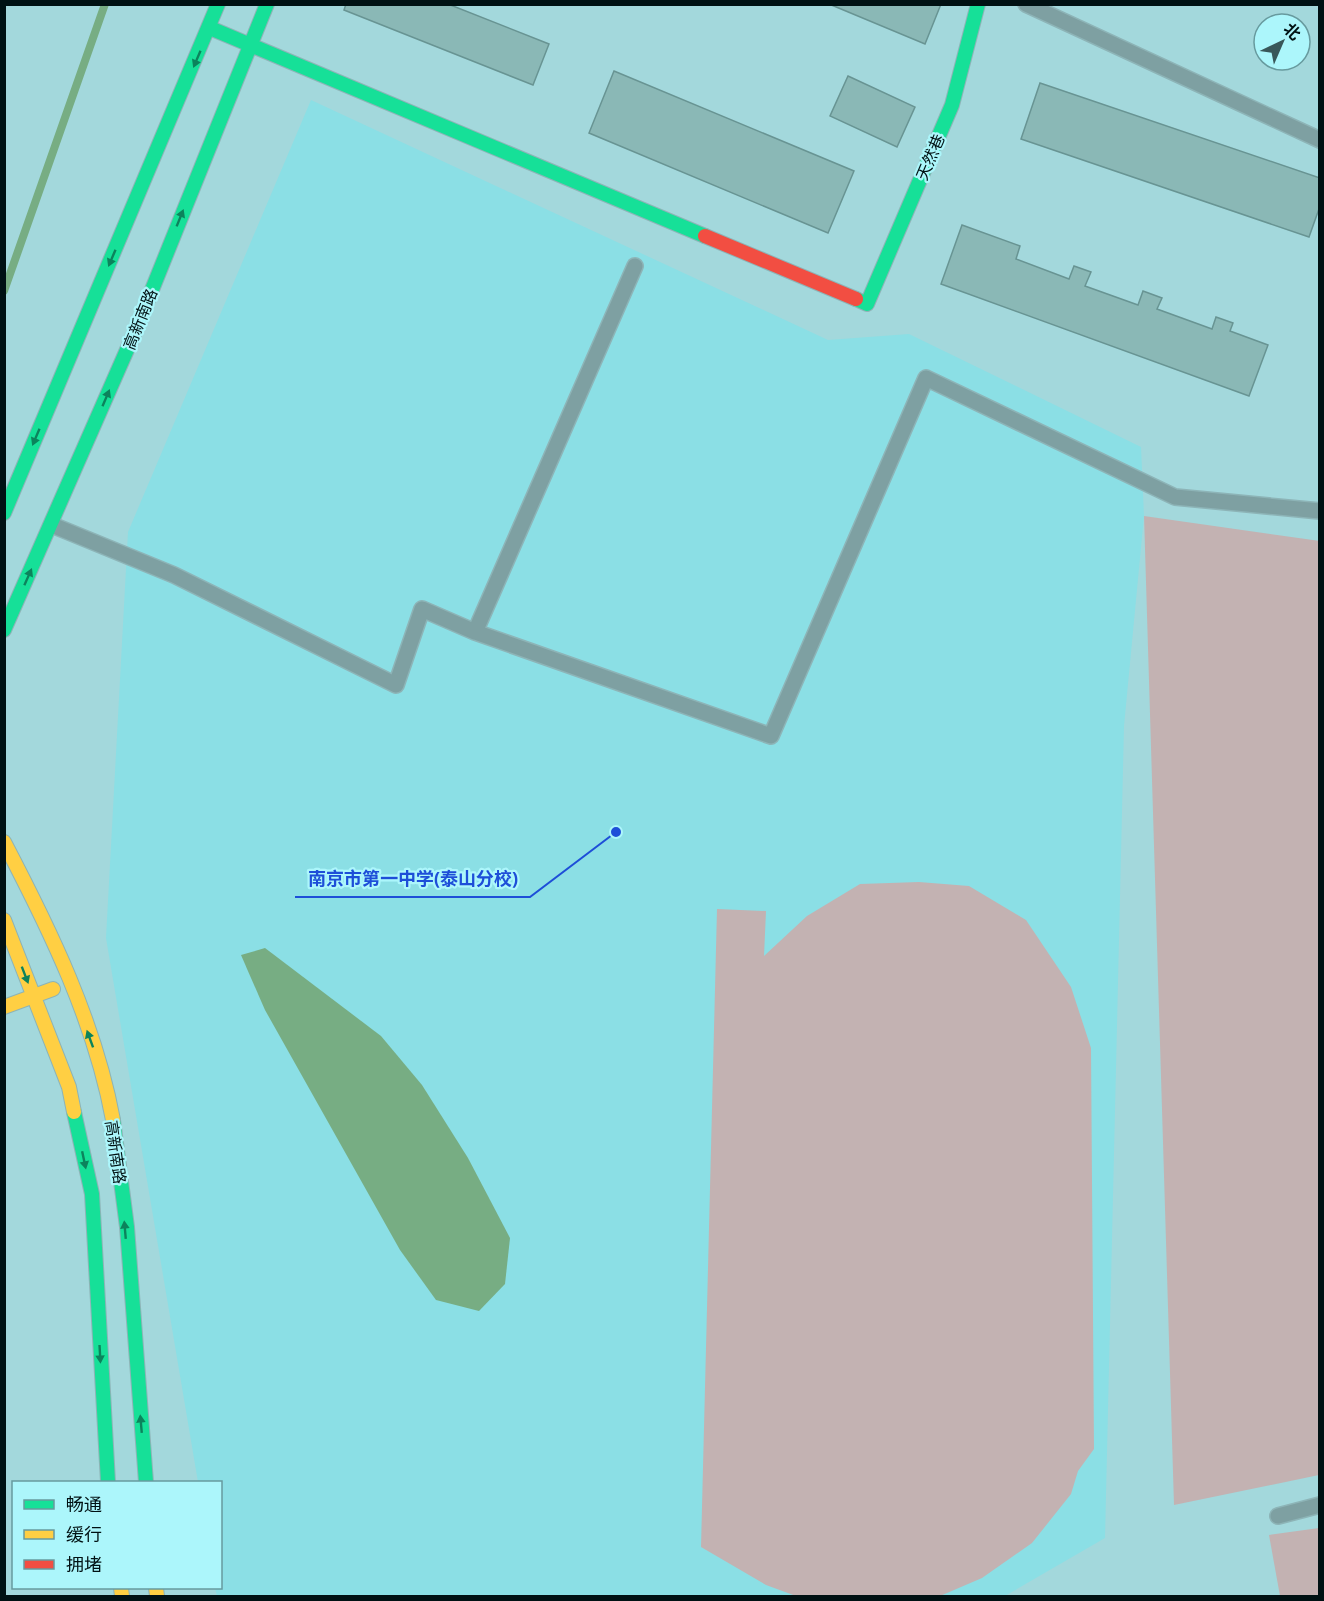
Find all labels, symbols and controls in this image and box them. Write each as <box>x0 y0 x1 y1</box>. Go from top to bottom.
north arrow <box>1252 12 1312 72</box>
text: 北 <box>1279 18 1306 45</box>
one-way arrow <box>192 50 202 68</box>
street label: 天然巷 <box>910 131 950 183</box>
one-way arrow <box>176 208 186 226</box>
one-way arrow <box>107 249 117 267</box>
street label: 高新南路 <box>118 285 162 353</box>
one-way arrow <box>102 389 111 407</box>
one-way arrow <box>32 429 41 446</box>
one-way arrow <box>24 568 33 585</box>
callout: 南京市第一中学(泰山分校) <box>295 861 530 897</box>
text: 南京市第一中学(泰山分校) <box>308 866 518 890</box>
one-way arrow <box>21 966 31 984</box>
one-way arrow <box>85 1030 95 1048</box>
street label: 高新南路 <box>101 1119 131 1185</box>
one-way arrow <box>80 1151 90 1169</box>
one-way arrow <box>120 1220 130 1239</box>
one-way arrow <box>96 1345 105 1364</box>
one-way arrow <box>136 1415 146 1434</box>
legend <box>12 1481 222 1589</box>
text: 畅通 <box>66 1492 102 1516</box>
text: 缓行 <box>66 1522 102 1546</box>
text: 拥堵 <box>66 1552 102 1576</box>

